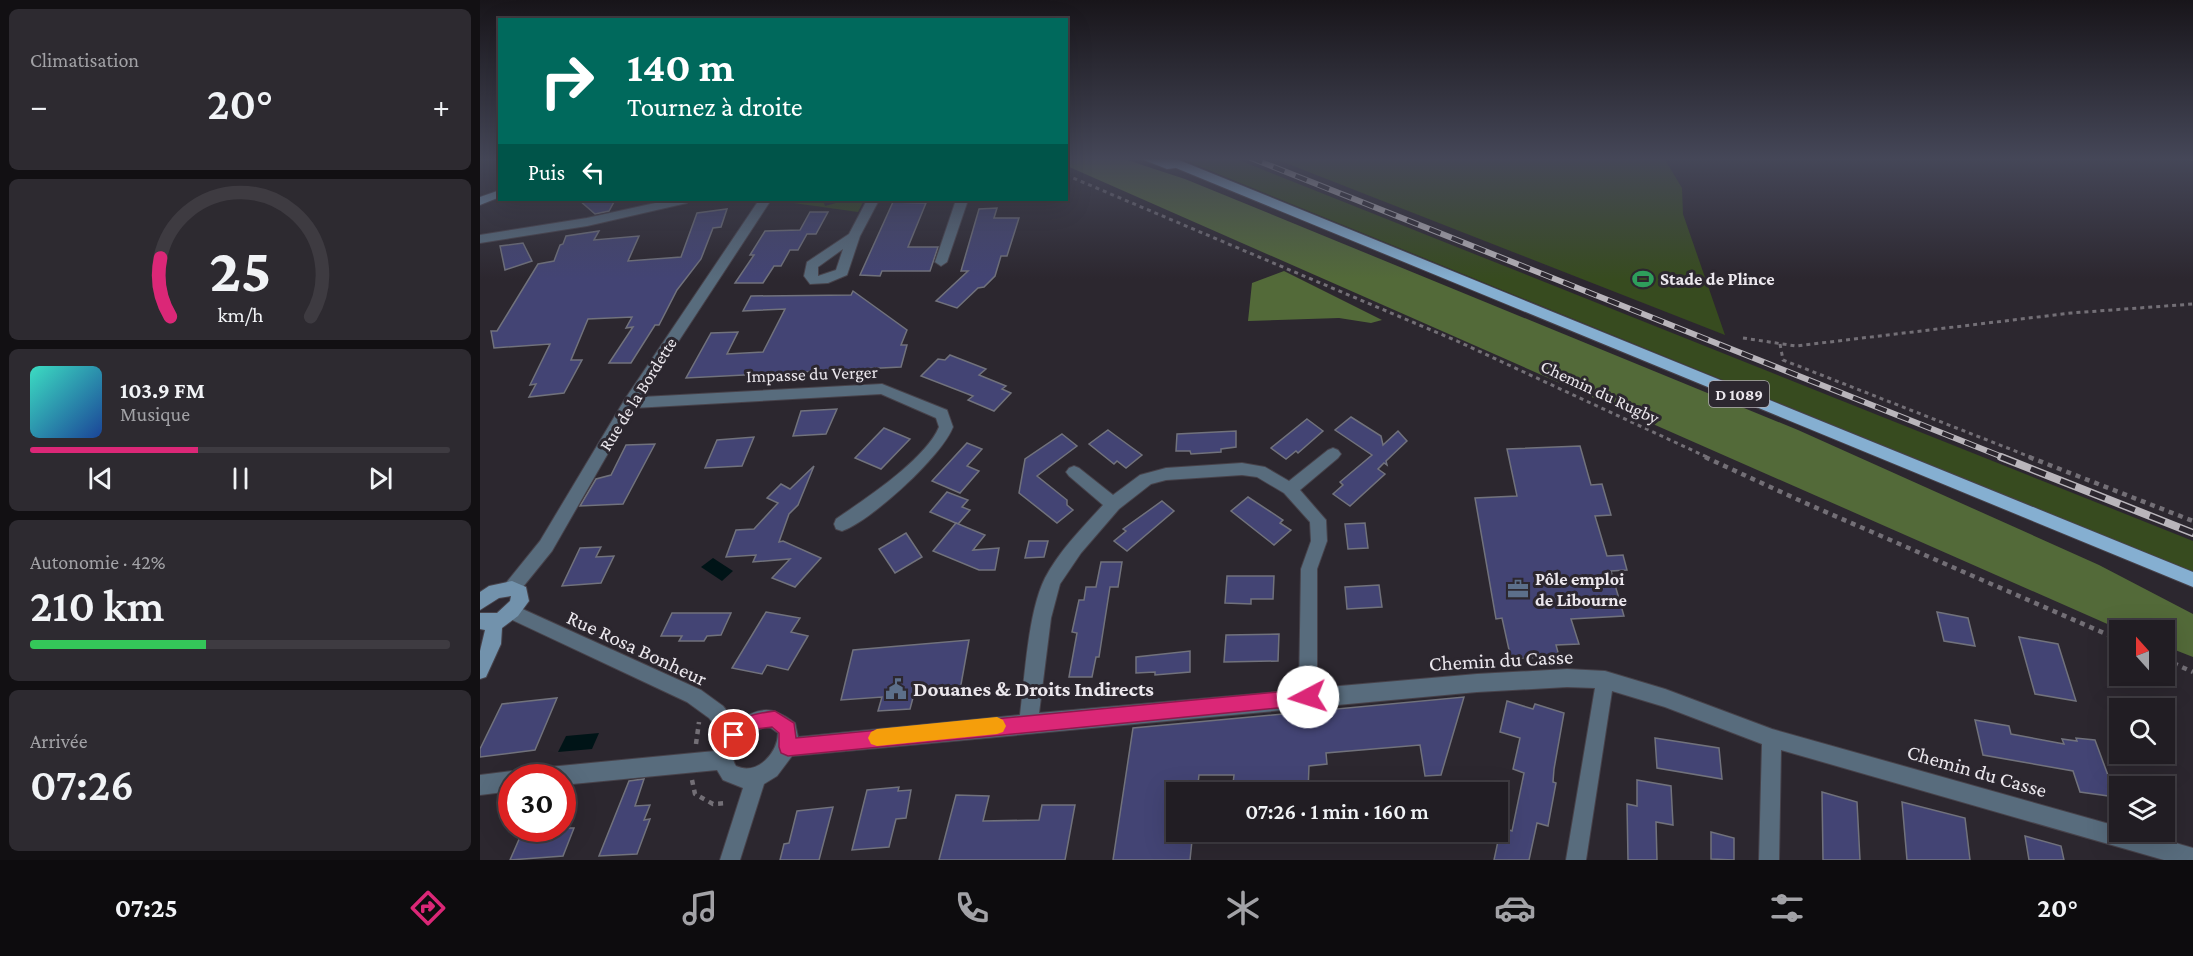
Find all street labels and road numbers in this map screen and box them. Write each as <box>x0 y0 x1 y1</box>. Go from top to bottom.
street label: Rue de la Bordette <box>595 334 681 454</box>
street label: Chemin du Rugby <box>1538 356 1663 428</box>
street label: Impasse du Verger <box>746 362 879 386</box>
road number: D 1089 <box>1709 381 1769 407</box>
street label: Rue Rosa Bonheur <box>563 605 711 691</box>
street label: Chemin du Casse <box>1428 644 1574 676</box>
street label: Chemin du Casse <box>1904 740 2050 802</box>

